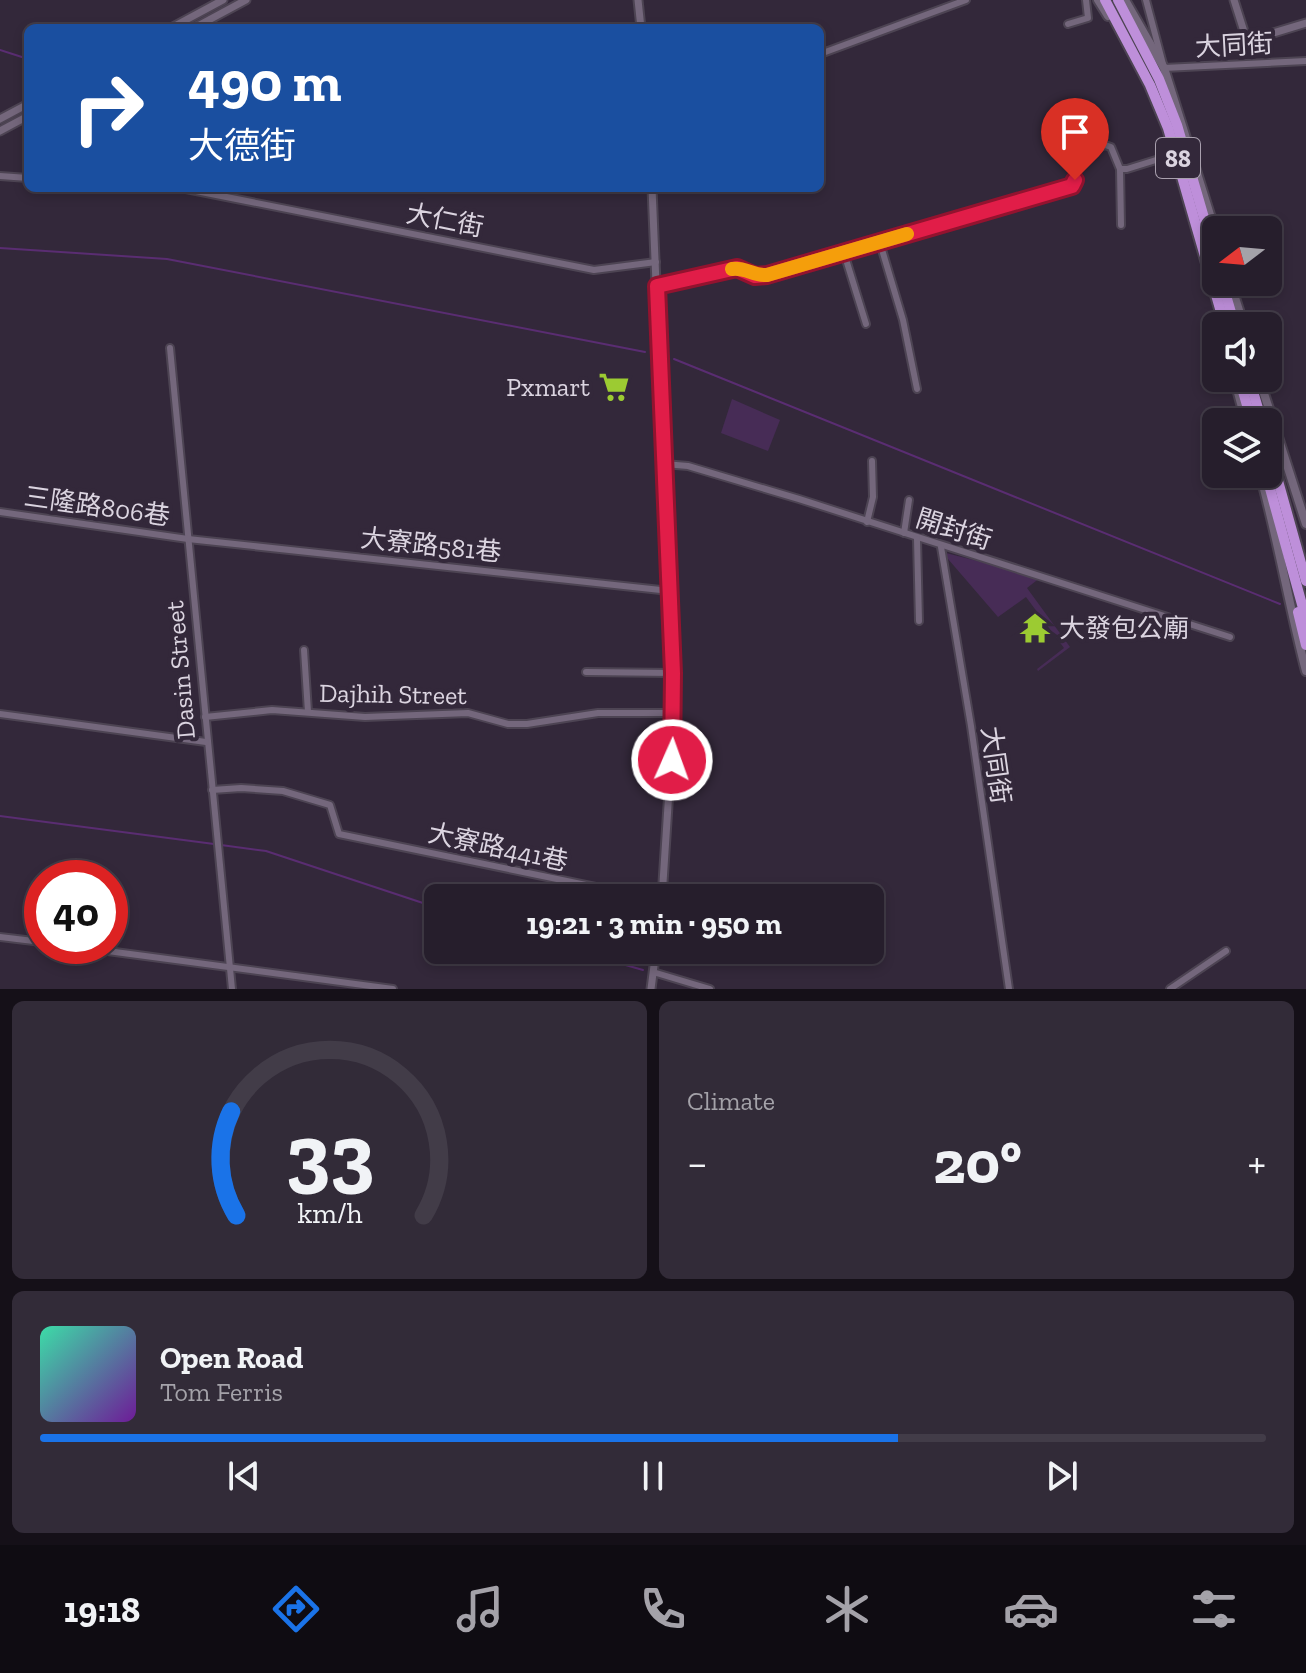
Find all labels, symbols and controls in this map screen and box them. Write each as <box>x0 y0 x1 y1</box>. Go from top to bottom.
street label: 大同街 <box>1194 27 1274 63</box>
text: 490 m <box>188 48 342 115</box>
icon: right <box>56 56 160 160</box>
pin <box>1041 98 1109 180</box>
icon: arrive <box>1053 110 1097 154</box>
text: 大德街 <box>188 124 296 167</box>
road number: 88 <box>1156 138 1200 178</box>
street label: 大仁街 <box>404 197 486 243</box>
north arrow <box>1202 216 1282 296</box>
map controls <box>1202 216 1282 488</box>
button: sound <box>1202 312 1282 392</box>
supermarket icon: Pxmart <box>597 370 631 404</box>
place label: Pxmart <box>506 371 590 403</box>
button: layers <box>1202 408 1282 488</box>
street label: 三隆路806巷 <box>22 480 172 532</box>
street label: 開封街 <box>912 502 996 556</box>
street label: 大寮路581巷 <box>359 522 503 568</box>
street label: Dasin Street <box>158 599 202 741</box>
temple icon: 大發包公廟 <box>1018 611 1052 645</box>
place label: 大發包公廟 <box>1059 612 1189 644</box>
street label: Dajhih Street <box>319 677 468 711</box>
position arrow <box>630 718 714 802</box>
street label: 大同街 <box>975 724 1017 806</box>
street label: 大寮路441巷 <box>425 817 571 877</box>
speed limit sign: 40 <box>24 860 128 964</box>
text: 19:21 · 3 min · 950 m <box>526 906 782 942</box>
text: Climate <box>687 1085 775 1117</box>
text: 33 <box>285 1103 374 1203</box>
text: 20° <box>933 1126 1022 1198</box>
text: − <box>687 1136 708 1189</box>
text: + <box>1247 1136 1266 1189</box>
text: km/h <box>297 1196 362 1230</box>
text: Open Road <box>160 1340 303 1376</box>
text: Tom Ferris <box>160 1376 283 1408</box>
icon: previous <box>222 1454 266 1498</box>
icon: pause <box>631 1454 675 1498</box>
icon: next <box>1040 1454 1084 1498</box>
icon: directions <box>268 1581 324 1637</box>
icon: music <box>452 1581 508 1637</box>
icon: phone <box>635 1581 691 1637</box>
icon: climate <box>819 1581 875 1637</box>
icon: car <box>1003 1581 1059 1637</box>
icon: filters <box>1186 1581 1242 1637</box>
text: 19:18 <box>64 1588 140 1631</box>

